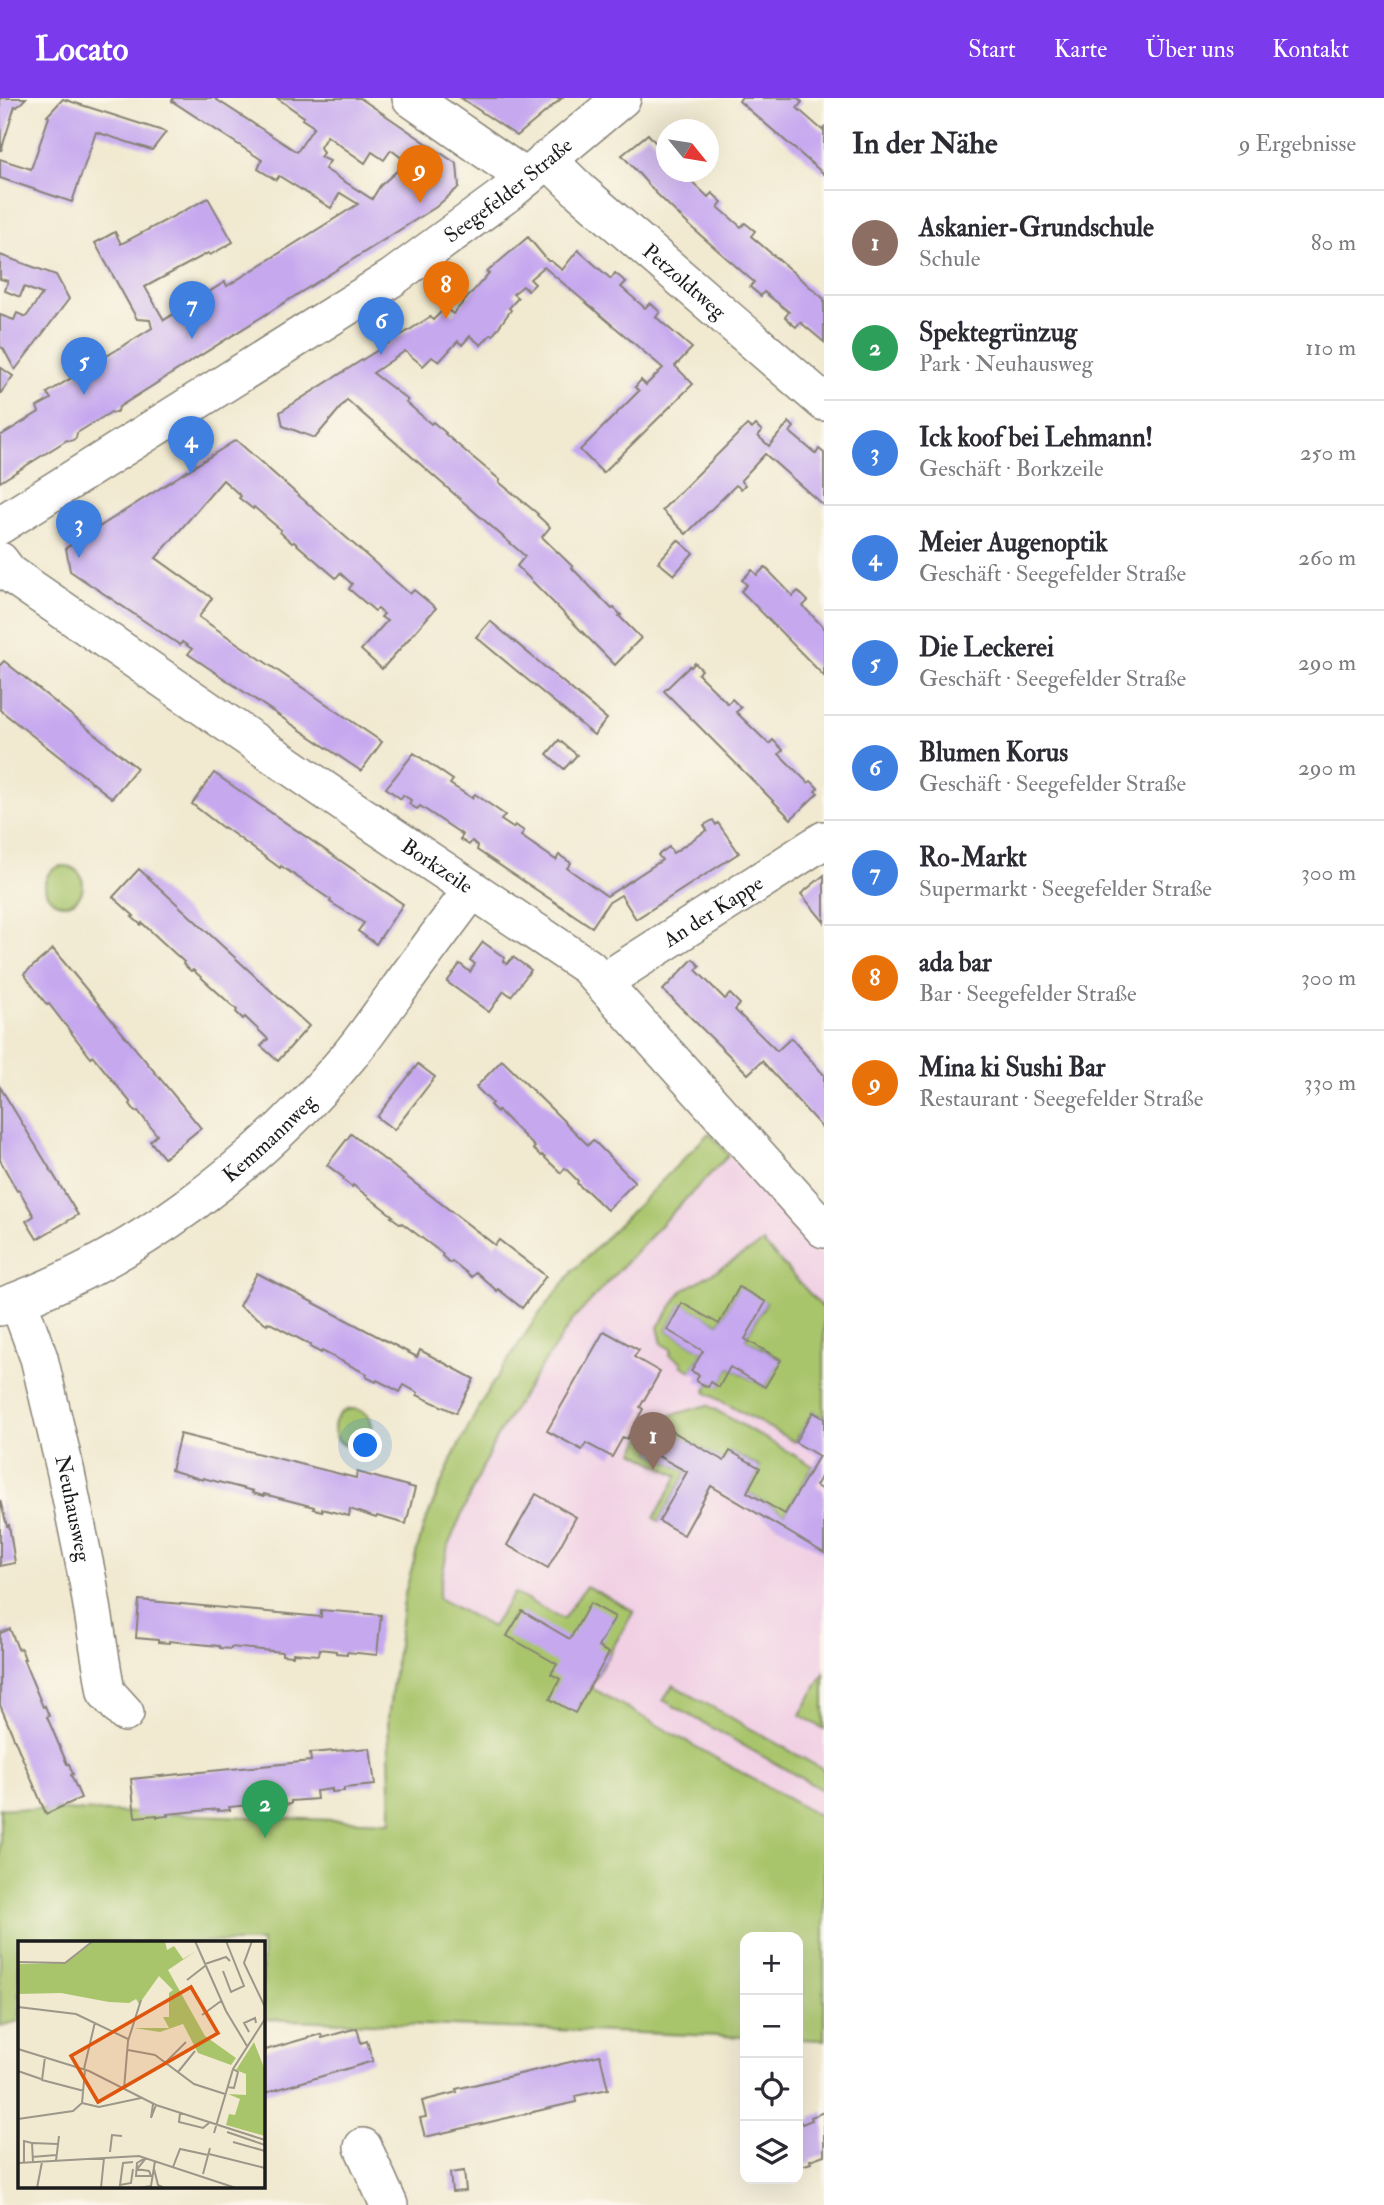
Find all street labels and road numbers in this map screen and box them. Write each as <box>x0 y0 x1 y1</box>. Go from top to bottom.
street label: Seegefelder Straße <box>439 131 578 249</box>
street label: Petzoldtweg <box>637 238 732 325</box>
street label: Borkzeile <box>396 833 478 900</box>
street label: An der Kappe <box>657 869 768 954</box>
street label: Kemmannweg <box>217 1088 322 1188</box>
street label: Neuhausweg <box>49 1453 97 1565</box>

